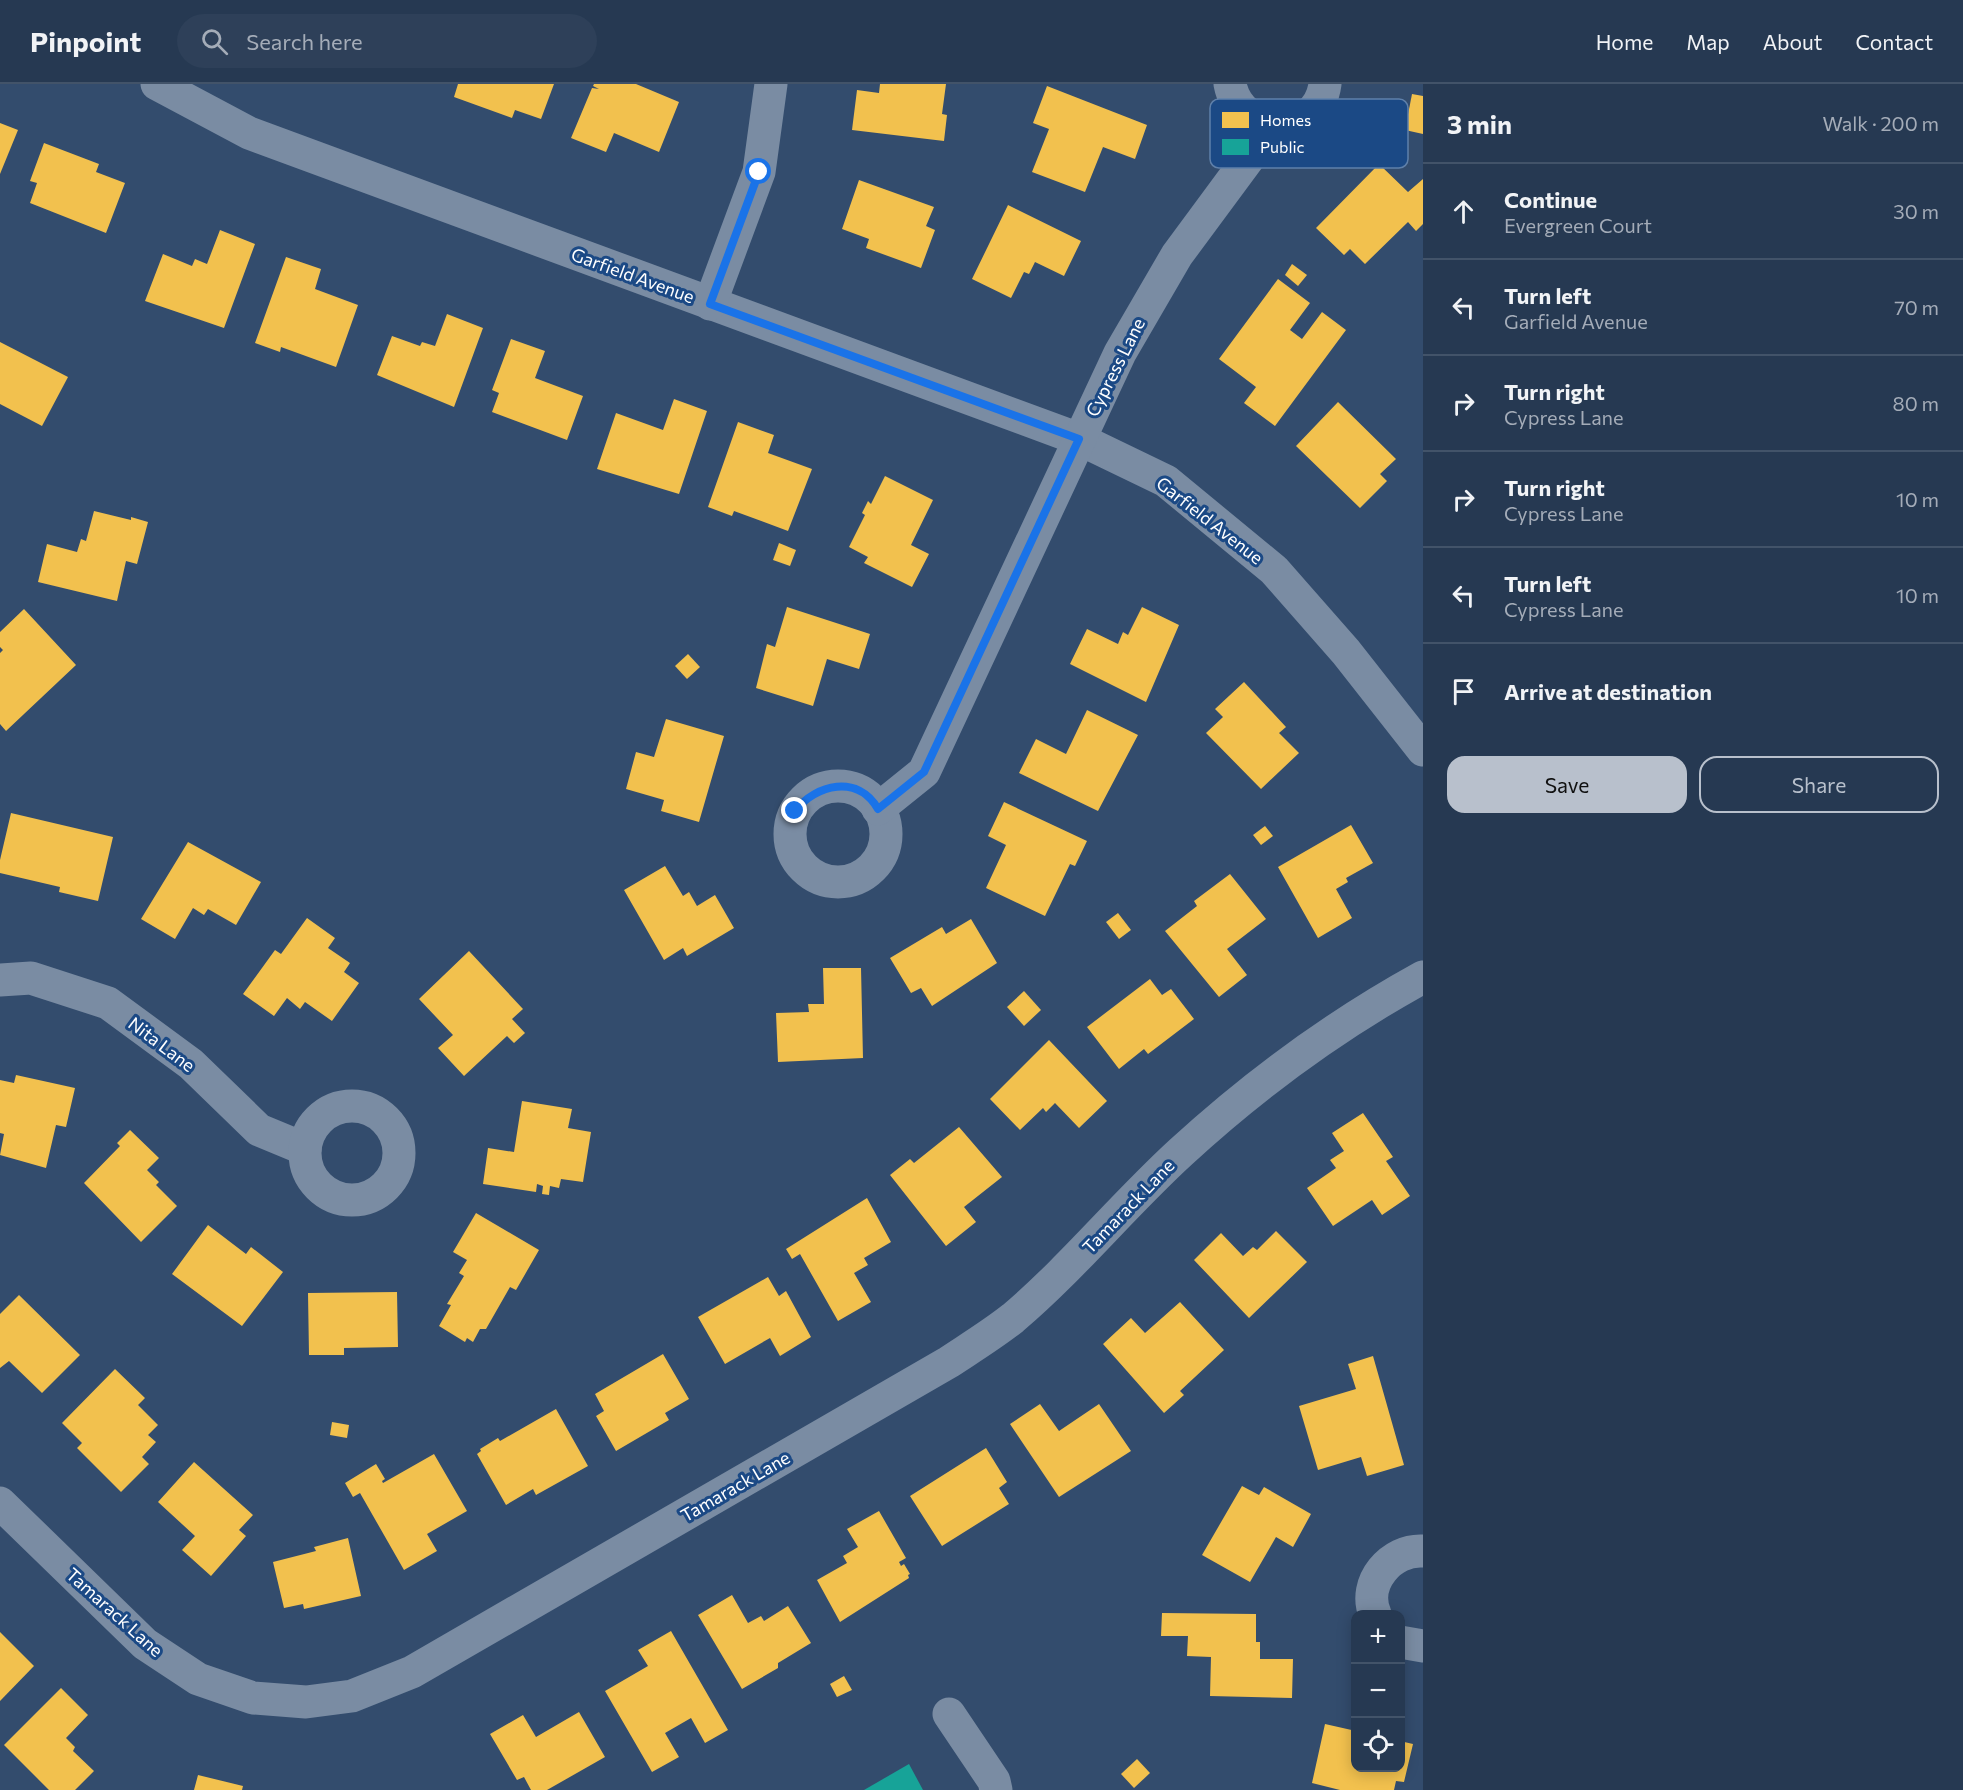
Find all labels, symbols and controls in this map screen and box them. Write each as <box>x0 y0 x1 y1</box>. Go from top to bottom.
search box <box>177 14 597 68</box>
text: Pinpoint <box>30 24 141 58</box>
icon: search <box>198 25 231 58</box>
text: Search here <box>246 28 363 55</box>
text: Home <box>1596 29 1653 54</box>
text: Map <box>1686 29 1730 54</box>
text: About <box>1763 29 1822 54</box>
text: Contact <box>1855 29 1933 54</box>
legend <box>1210 99 1408 168</box>
text: 3 min <box>1447 108 1512 139</box>
text: Homes <box>1260 110 1311 129</box>
text: Walk · 200 m <box>1822 111 1939 135</box>
text: Public <box>1260 137 1305 156</box>
route start <box>745 158 771 184</box>
text: Continue <box>1504 186 1597 213</box>
icon: ahead <box>1447 195 1480 228</box>
text: 30 m <box>1893 199 1939 223</box>
text: Evergreen Court <box>1504 213 1652 237</box>
street label: Garfield Avenue <box>568 243 698 307</box>
text: Turn left <box>1504 282 1591 309</box>
icon: left <box>1447 291 1480 324</box>
text: 70 m <box>1894 295 1939 319</box>
text: Garfield Avenue <box>1504 309 1648 333</box>
street label: Cypress Lane <box>1081 314 1149 420</box>
text: Turn right <box>1504 378 1605 405</box>
icon: right <box>1447 387 1480 420</box>
text: 80 m <box>1893 391 1939 415</box>
text: Cypress Lane <box>1504 405 1624 429</box>
street label: Garfield Avenue <box>1152 471 1268 569</box>
text: Turn right <box>1504 474 1605 501</box>
icon: right <box>1447 483 1480 516</box>
text: 10 m <box>1896 487 1939 511</box>
text: Cypress Lane <box>1504 501 1624 525</box>
text: Turn left <box>1504 570 1591 597</box>
icon: left <box>1447 579 1480 612</box>
text: 10 m <box>1896 583 1939 607</box>
text: Cypress Lane <box>1504 597 1624 621</box>
icon: arrive <box>1447 675 1480 708</box>
text: Arrive at destination <box>1504 678 1712 705</box>
button: Save <box>1447 756 1687 813</box>
button: Share <box>1699 756 1939 813</box>
route end <box>781 797 807 823</box>
street label: Nita Lane <box>124 1012 200 1076</box>
street label: Tamarack Lane <box>1078 1154 1178 1258</box>
street label: Tamarack Lane <box>676 1446 794 1526</box>
street label: Tamarack Lane <box>62 1563 168 1661</box>
map controls <box>1351 1610 1405 1772</box>
button: + <box>1351 1610 1405 1664</box>
button: − <box>1351 1664 1405 1718</box>
button: locate <box>1351 1718 1405 1772</box>

